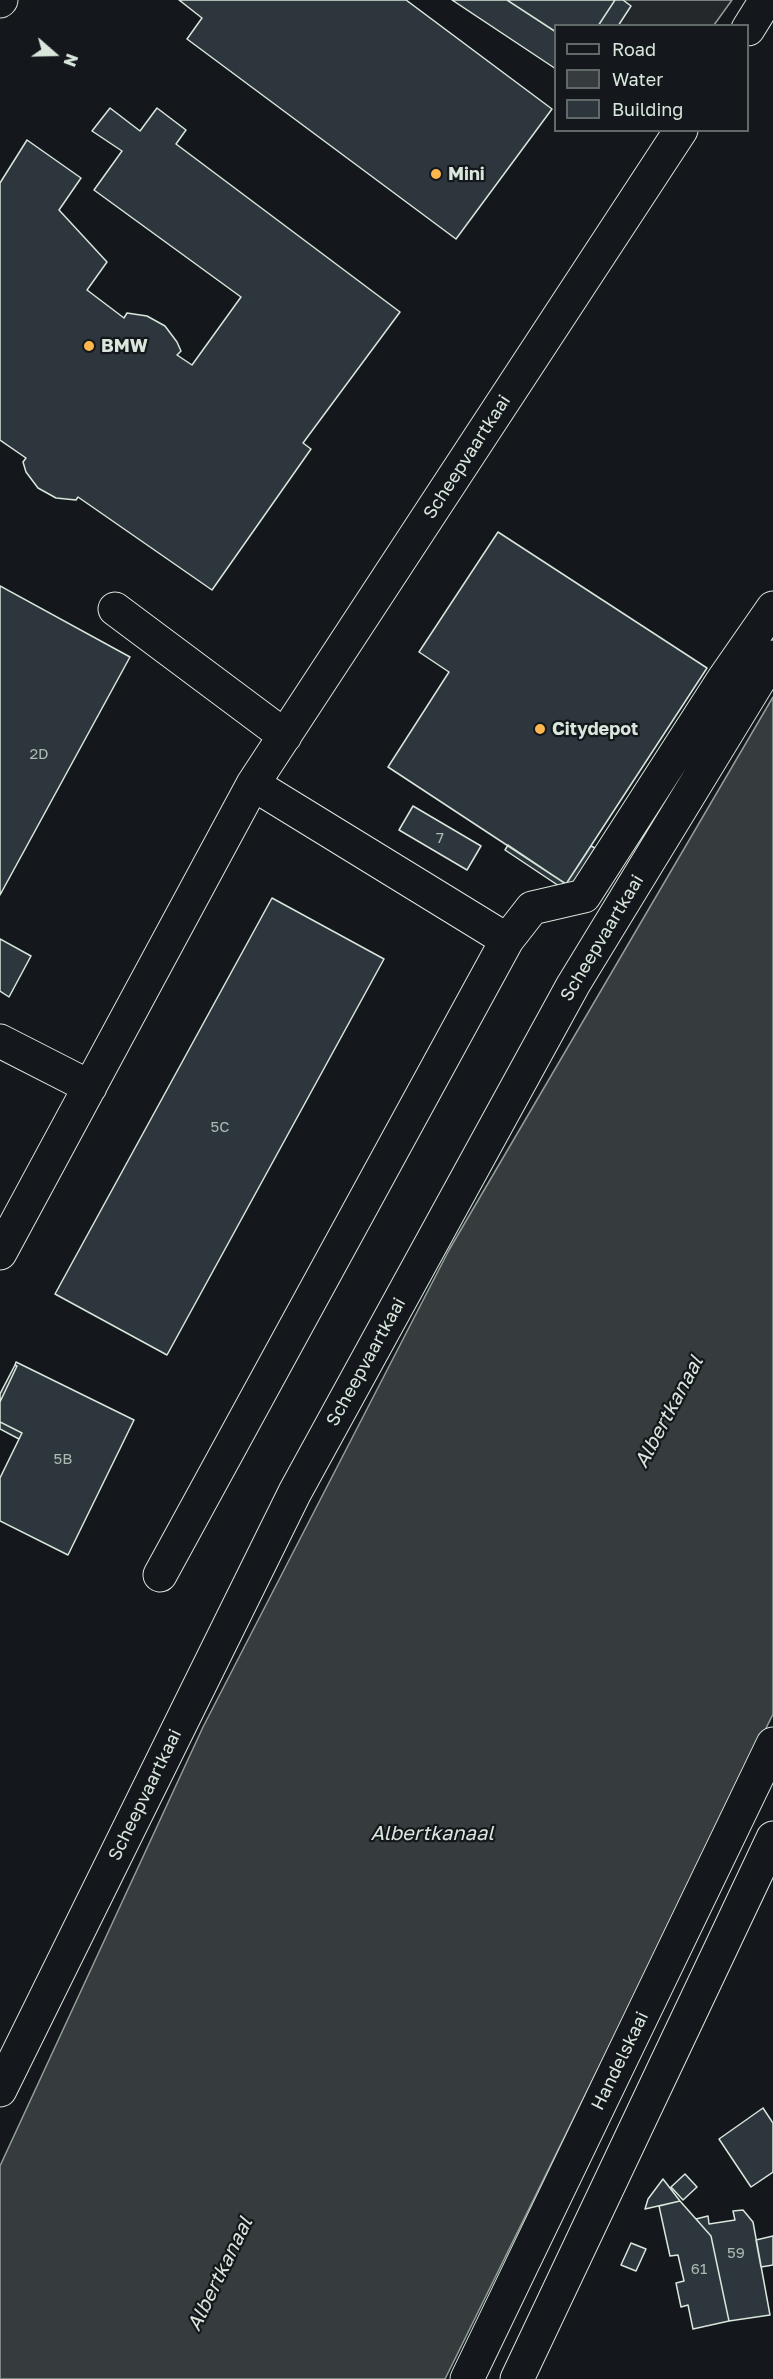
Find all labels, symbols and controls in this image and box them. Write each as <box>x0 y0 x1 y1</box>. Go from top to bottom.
north arrow <box>24 24 84 84</box>
legend <box>554 24 749 132</box>
text: Road <box>612 38 656 60</box>
text: N <box>59 51 82 69</box>
text: Water <box>612 68 663 90</box>
text: Building <box>612 98 683 120</box>
place label: Mini <box>448 163 485 185</box>
marker: Mini <box>429 167 443 181</box>
place label: BMW <box>101 335 148 357</box>
marker: BMW <box>82 339 96 353</box>
street label: Scheepvaartkaai <box>419 391 515 523</box>
place label: Citydepot <box>552 718 638 740</box>
marker: Citydepot <box>533 722 547 736</box>
house number: 2D <box>29 745 49 763</box>
house number: 7 <box>436 829 444 847</box>
street label: Scheepvaartkaai <box>556 871 648 1005</box>
house number: 5C <box>211 1118 229 1136</box>
street label: Scheepvaartkaai <box>322 1294 410 1430</box>
water label: Albertkanaal <box>629 1352 709 1472</box>
house number: 5B <box>54 1450 72 1468</box>
street label: Scheepvaartkaai <box>104 1726 186 1864</box>
water label: Albertkanaal <box>370 1822 494 1846</box>
street label: Handelskaai <box>587 2008 653 2114</box>
water label: Albertkanaal <box>182 2213 258 2335</box>
house number: 59 <box>727 2244 745 2262</box>
house number: 61 <box>691 2260 707 2278</box>

